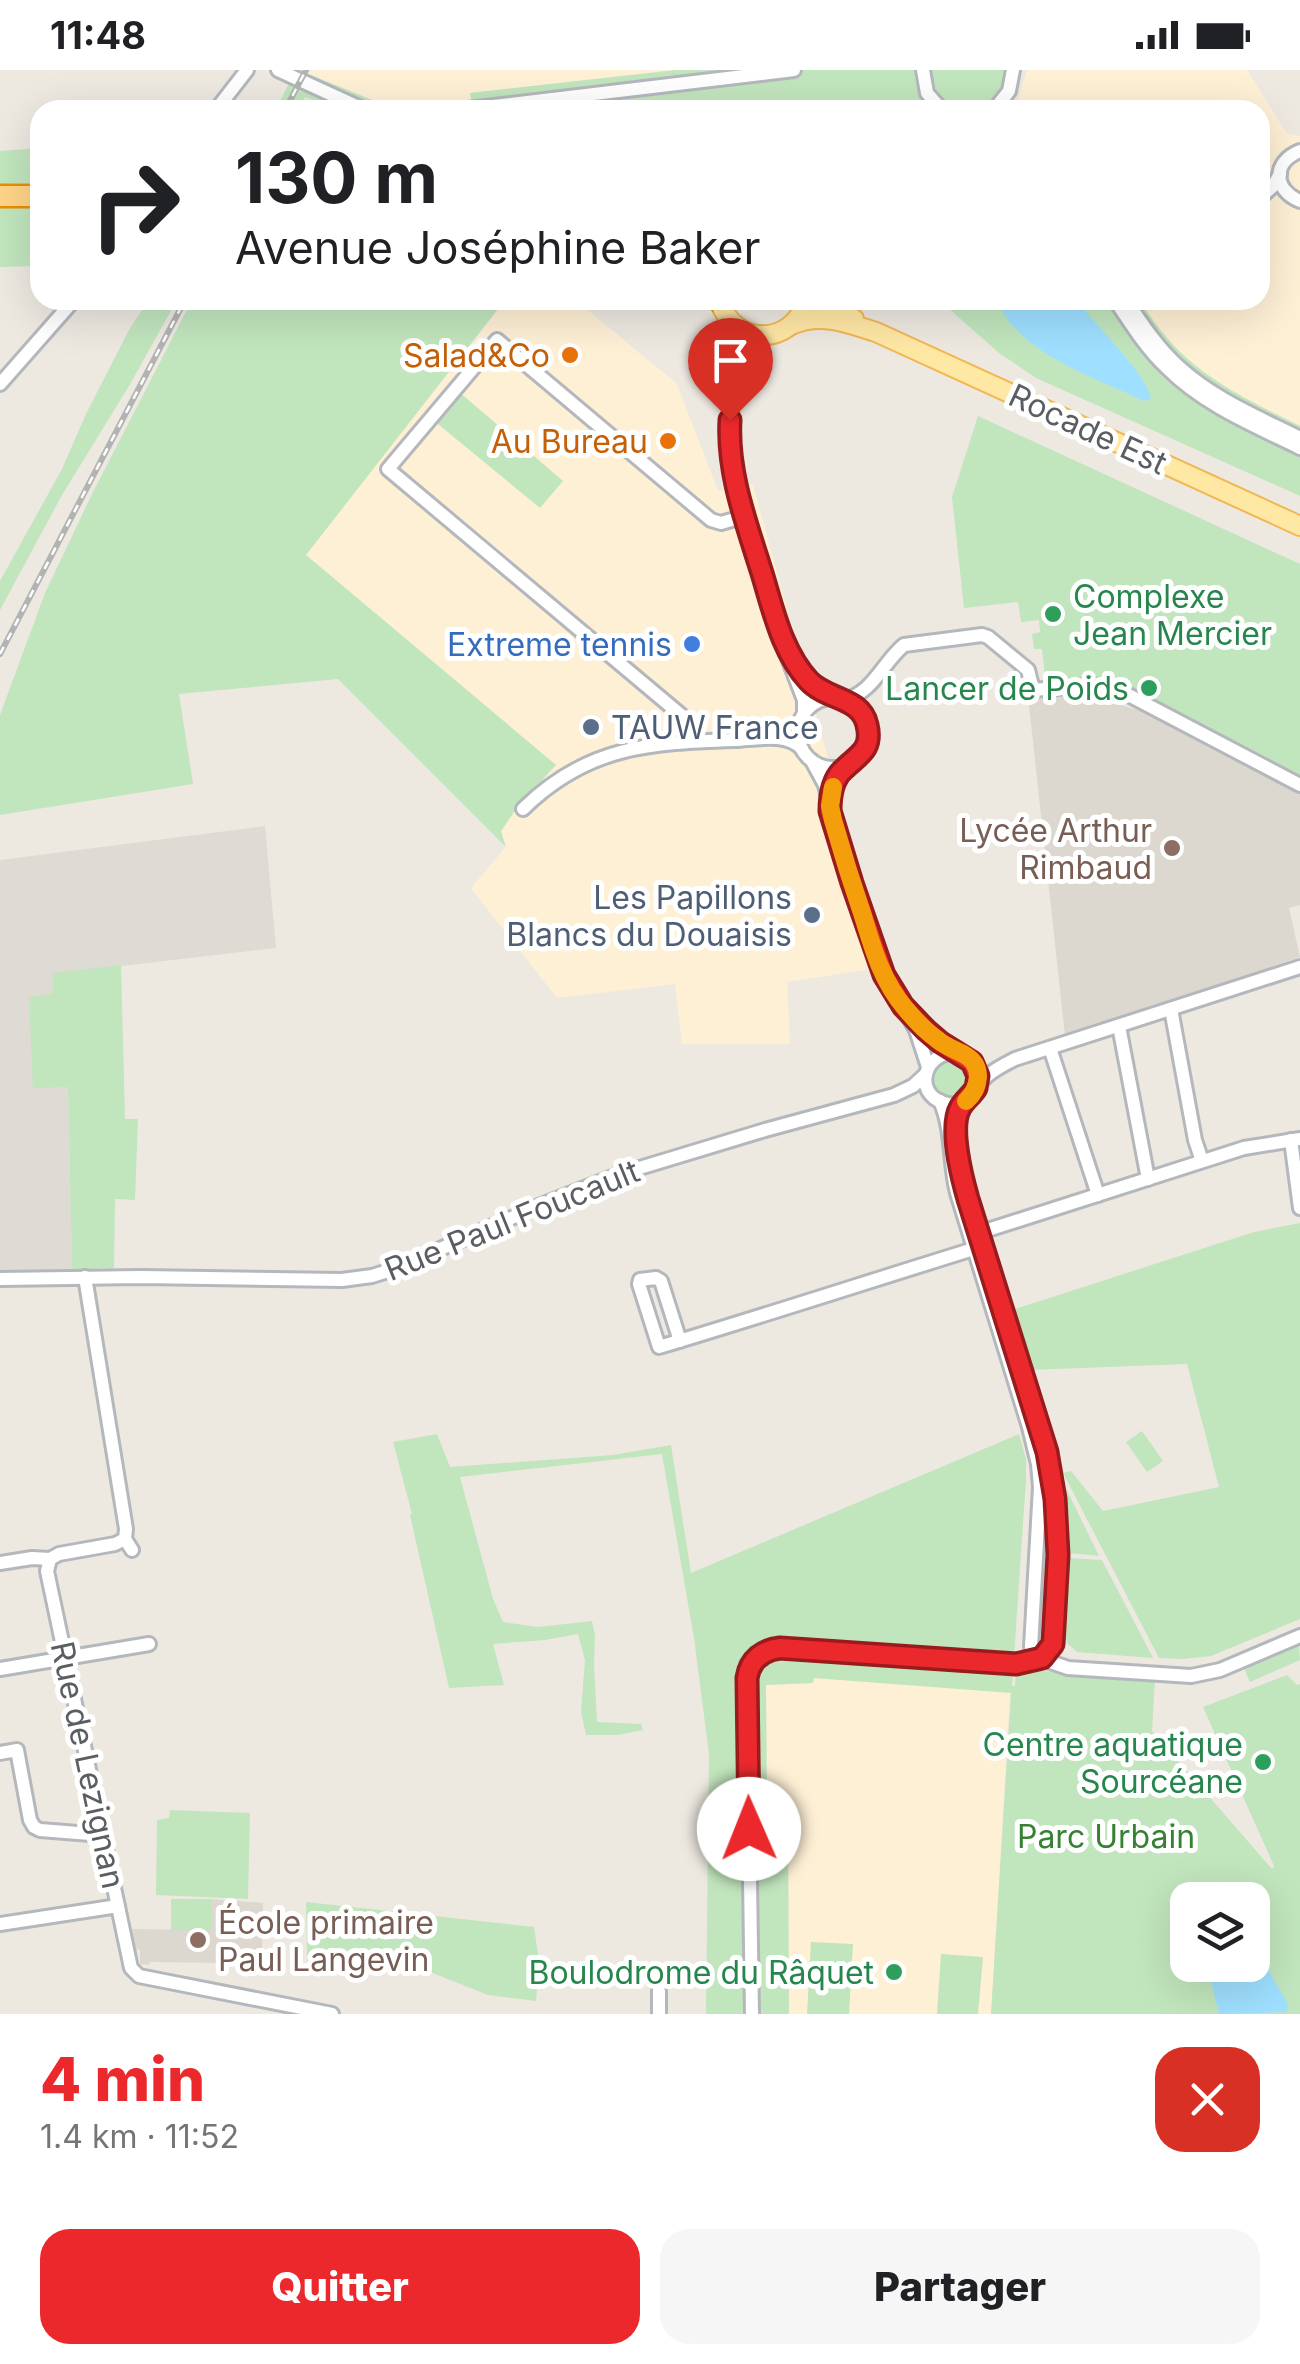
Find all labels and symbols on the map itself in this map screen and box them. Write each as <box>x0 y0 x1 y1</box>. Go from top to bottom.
pin <box>688 318 773 421</box>
place label: Salad&Co <box>403 336 550 375</box>
marker: Salad&Co <box>559 344 581 366</box>
street label: Rocade Est <box>1003 375 1173 483</box>
place label: Au Bureau <box>491 422 648 461</box>
marker: Au Bureau <box>657 430 679 452</box>
place label: Complexe Jean Mercier <box>1073 577 1272 653</box>
marker: Complexe Jean Mercier <box>1042 603 1064 625</box>
place label: Extreme tennis <box>447 625 672 664</box>
marker: Extreme tennis <box>681 633 703 655</box>
place label: Lancer de Poids <box>885 669 1129 708</box>
marker: Lancer de Poids <box>1138 677 1160 699</box>
place label: TAUW France <box>611 708 819 747</box>
marker: TAUW France <box>580 716 602 738</box>
place label: Lycée Arthur Rimbaud <box>959 811 1152 887</box>
marker: Lycée Arthur Rimbaud <box>1161 837 1183 859</box>
place label: Les Papillons Blancs du Douaisis <box>506 878 792 954</box>
marker: Les Papillons Blancs du Douaisis <box>801 904 823 926</box>
street label: Rue Paul Foucault <box>379 1151 645 1289</box>
street label: Rue de Lezignan <box>43 1638 133 1892</box>
place label: Centre aquatique Sourcéane <box>983 1725 1243 1801</box>
marker: Centre aquatique Sourcéane <box>1252 1751 1274 1773</box>
position arrow <box>697 1777 801 1881</box>
park label: Parc Urbain <box>1017 1817 1195 1856</box>
place label: École primaire Paul Langevin <box>218 1903 434 1979</box>
marker: École primaire Paul Langevin <box>187 1929 209 1951</box>
place label: Boulodrome du Râquet <box>528 1953 874 1992</box>
marker: Boulodrome du Râquet <box>883 1961 905 1983</box>

